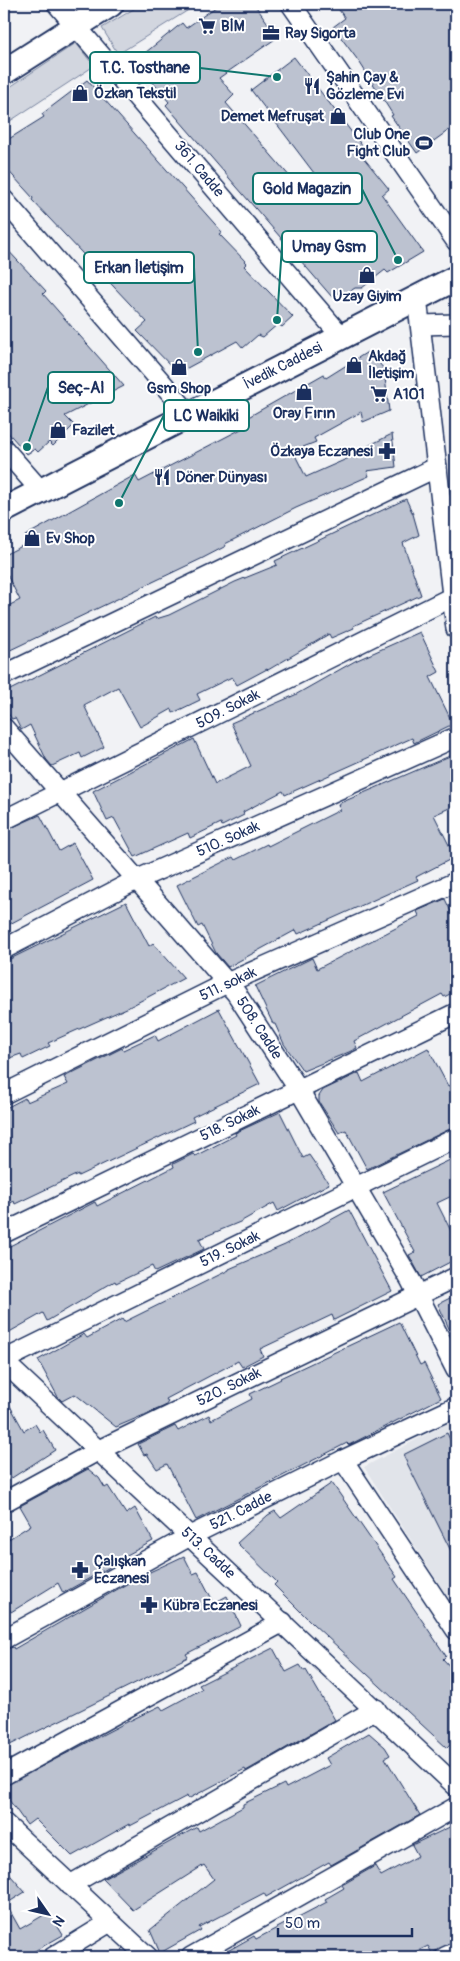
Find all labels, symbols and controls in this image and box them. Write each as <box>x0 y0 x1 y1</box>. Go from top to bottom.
supermarket icon: BİM <box>197 16 217 36</box>
place label: BİM <box>221 17 245 36</box>
office icon: Ray Sigorta <box>261 23 281 43</box>
place label: Ray Sigorta <box>285 24 356 43</box>
callout: T.C. Tosthane <box>90 52 200 83</box>
text: T.C. Tosthane <box>99 58 191 78</box>
place label: Şahin Çay & Gözleme Evi <box>326 68 404 104</box>
restaurant icon: Şahin Çay & Gözleme Evi <box>302 76 322 96</box>
shop icon: Özkan Tekstil <box>70 83 90 103</box>
place label: Özkan Tekstil <box>94 84 177 103</box>
shop icon: Demet Mefruşat <box>328 106 348 126</box>
place label: Demet Mefruşat <box>221 107 325 126</box>
place label: Club One Fight Club <box>347 125 411 161</box>
sports icon: Club One Fight Club <box>414 133 434 153</box>
street label: 361. Cadde <box>170 137 229 202</box>
callout: Gold Magazin <box>253 173 362 204</box>
text: Gold Magazin <box>263 179 351 199</box>
callout: Umay Gsm <box>282 231 377 262</box>
text: Umay Gsm <box>292 237 366 257</box>
callout: Erkan İletişim <box>84 252 194 283</box>
text: Erkan İletişim <box>94 258 184 278</box>
shop icon: Uzay Giyim <box>357 265 377 285</box>
place label: Uzay Giyim <box>332 287 402 306</box>
street label: İvedik Caddesi <box>240 338 326 394</box>
place label: Akdağ İletişim <box>368 347 414 383</box>
shop icon: Akdağ İletişim <box>344 355 364 375</box>
shop icon: Gsm Shop <box>169 357 189 377</box>
callout: Seç-Al <box>48 372 114 403</box>
text: Seç-Al <box>58 378 104 398</box>
place label: Gsm Shop <box>147 379 211 398</box>
shop icon: Oray Fırın <box>294 382 314 402</box>
supermarket icon: A101 <box>369 384 389 404</box>
place label: A101 <box>393 385 425 404</box>
callout: LC Waikiki <box>164 400 249 431</box>
place label: Oray Fırın <box>273 404 336 423</box>
text: LC Waikiki <box>173 406 239 426</box>
shop icon: Fazilet <box>48 420 68 440</box>
place label: Fazilet <box>72 421 116 440</box>
pharmacy icon: Özkaya Eczanesi <box>377 441 397 461</box>
place label: Özkaya Eczanesi <box>270 442 373 461</box>
restaurant icon: Döner Dünyası <box>152 467 172 487</box>
place label: Döner Dünyası <box>176 468 268 487</box>
shop icon: Ev Shop <box>22 528 42 548</box>
place label: Ev Shop <box>46 529 95 548</box>
street label: 509. Sokak <box>193 685 264 733</box>
street label: 510. Sokak <box>193 816 263 861</box>
street label: 511. sokak <box>196 962 260 1005</box>
street label: 508. Cadde <box>232 993 287 1063</box>
street label: 518. Sokak <box>197 1100 264 1146</box>
street label: 519. Sokak <box>197 1226 264 1272</box>
street label: 520. Sokak <box>194 1363 265 1411</box>
street label: 521. Cadde <box>207 1487 276 1535</box>
street label: 513. Cadde <box>177 1523 240 1583</box>
place label: Çalışkan Eczanesi <box>94 1552 149 1588</box>
pharmacy icon: Çalışkan Eczanesi <box>70 1560 90 1580</box>
pharmacy icon: Kübra Eczanesi <box>139 1595 159 1615</box>
place label: Kübra Eczanesi <box>163 1596 258 1615</box>
north arrow <box>22 1888 72 1938</box>
scale bar <box>278 1906 411 1938</box>
text: N <box>49 1912 68 1930</box>
text: 50 m <box>285 1914 320 1933</box>

